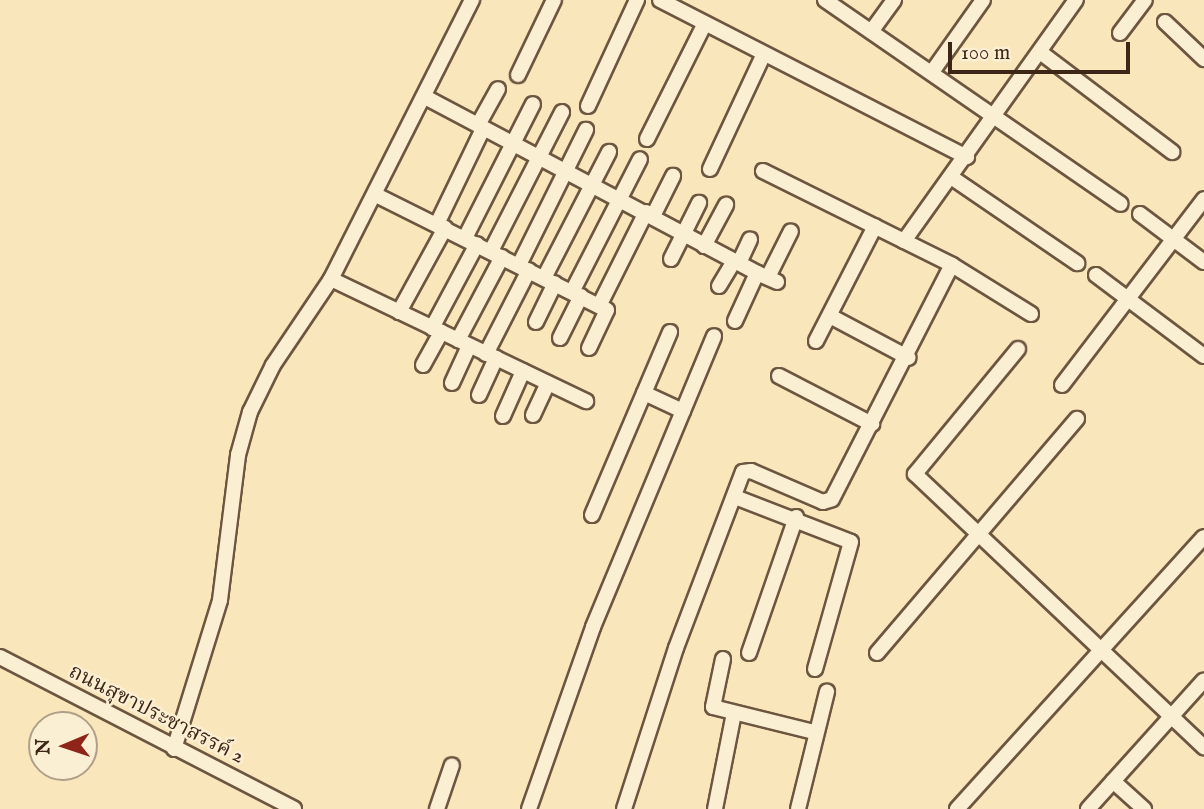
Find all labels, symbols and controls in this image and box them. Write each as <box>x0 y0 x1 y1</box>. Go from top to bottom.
scale bar <box>952 28 1134 72</box>
text: 100 m <box>961 40 1010 67</box>
street label: ถนนสุขาประชาสรรค์ 2 <box>64 660 248 770</box>
north arrow <box>28 711 98 781</box>
text: N <box>32 738 56 755</box>

